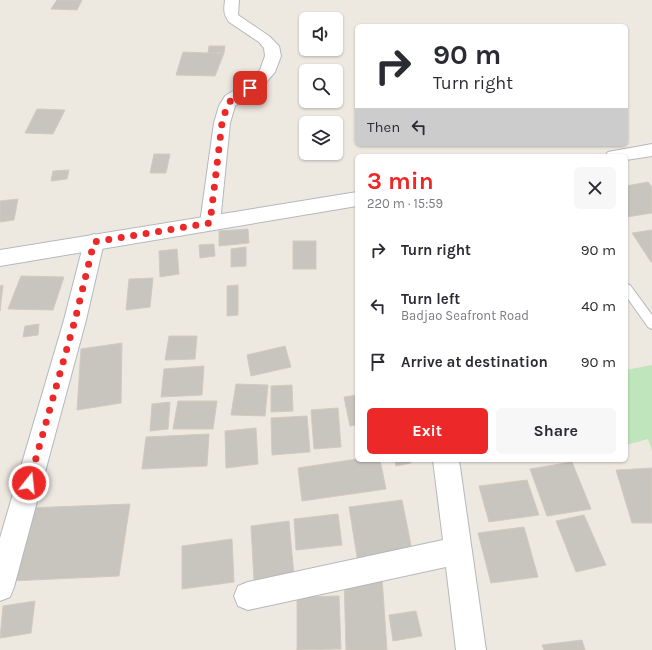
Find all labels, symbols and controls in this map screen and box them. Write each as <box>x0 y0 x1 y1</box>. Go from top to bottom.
map controls <box>299 12 343 160</box>
button: sound <box>299 12 343 56</box>
text: 90 m <box>433 38 501 71</box>
icon: right <box>367 40 419 92</box>
button: search <box>299 64 343 108</box>
pin <box>233 71 267 105</box>
text: Turn right <box>433 72 513 94</box>
icon: arrive <box>239 77 261 99</box>
button: layers <box>299 116 343 160</box>
icon: left <box>408 116 430 138</box>
text: Then <box>367 118 400 136</box>
text: 3 min <box>367 167 434 195</box>
button: close <box>574 167 616 209</box>
text: 220 m · 15:59 <box>367 196 443 211</box>
icon: right <box>367 239 389 261</box>
text: Turn right <box>401 241 471 259</box>
text: 90 m <box>581 241 616 259</box>
text: Turn left <box>401 290 460 308</box>
icon: left <box>367 295 389 317</box>
text: 40 m <box>581 297 616 315</box>
text: Badjao Seafront Road <box>401 308 529 323</box>
icon: arrive <box>367 351 389 373</box>
text: Arrive at destination <box>401 353 548 371</box>
text: 90 m <box>581 353 616 371</box>
button: Exit <box>367 408 488 454</box>
button: Share <box>496 408 616 454</box>
position arrow <box>8 462 50 504</box>

